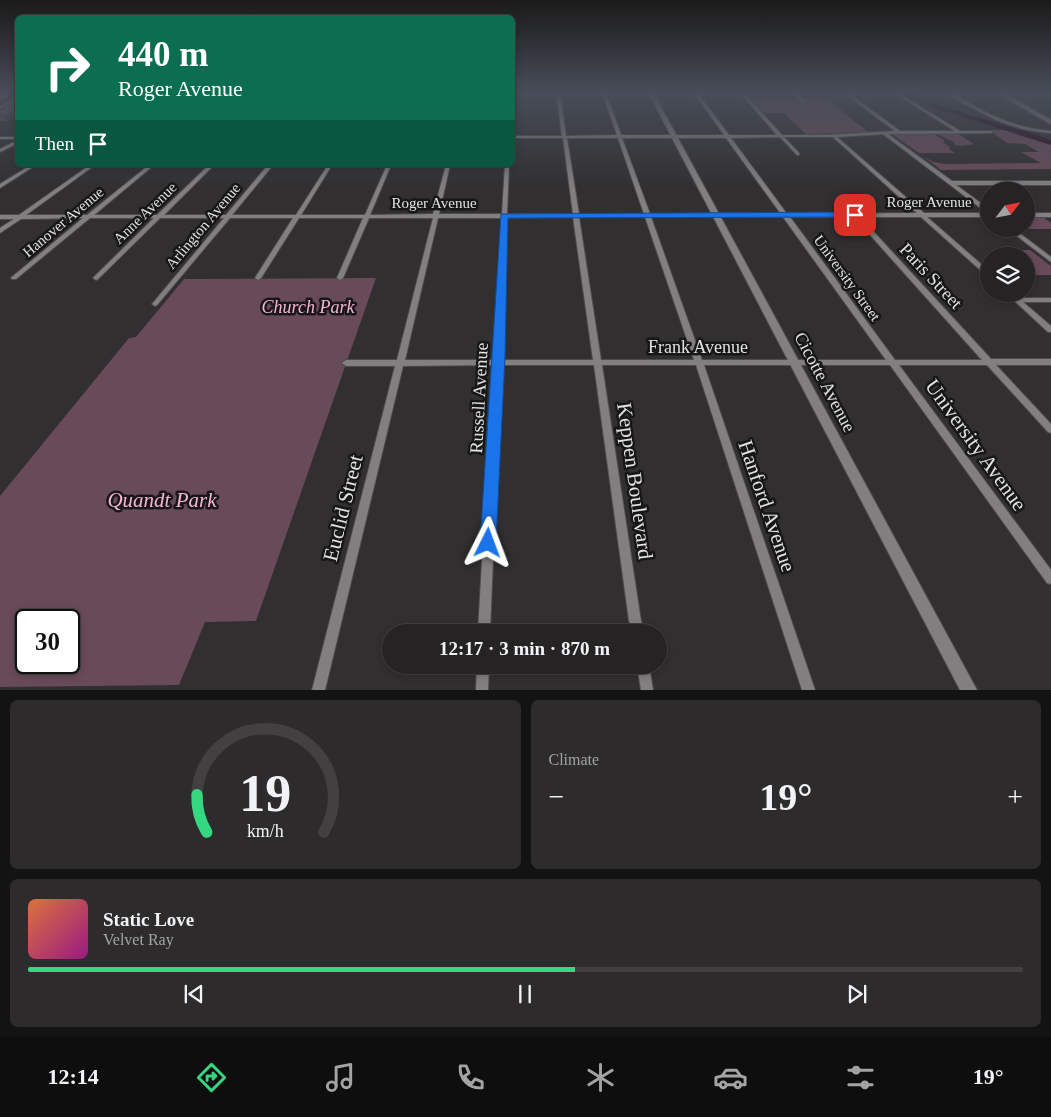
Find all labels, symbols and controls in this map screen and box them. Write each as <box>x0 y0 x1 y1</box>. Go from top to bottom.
icon: right <box>35 35 100 100</box>
text: 440 m <box>118 35 208 74</box>
text: Roger Avenue <box>118 76 243 101</box>
icon: arrive <box>84 130 112 158</box>
text: Then <box>35 133 74 154</box>
street label: Anne Avenue <box>110 179 180 247</box>
street label: Arlington Avenue <box>163 180 244 272</box>
north arrow <box>980 182 1035 238</box>
map controls <box>980 182 1035 302</box>
street label: Hanover Avenue <box>20 183 107 260</box>
pin <box>834 194 876 236</box>
street label: Roger Avenue <box>886 194 972 210</box>
street label: Roger Avenue <box>391 195 477 211</box>
icon: arrive <box>841 201 869 229</box>
street label: University Street <box>811 232 884 325</box>
street label: Paris Street <box>896 239 966 313</box>
button: layers <box>980 247 1035 302</box>
park label: Church Park <box>262 297 355 317</box>
street label: Cicotte Avenue <box>790 329 860 435</box>
street label: Frank Avenue <box>648 337 748 357</box>
street label: Russell Avenue <box>466 342 492 454</box>
street label: University Avenue <box>920 375 1032 515</box>
street label: Keppen Boulevard <box>612 401 658 561</box>
street label: Hanford Avenue <box>733 437 801 575</box>
street label: Euclid Street <box>318 452 368 564</box>
park label: Quandt Park <box>107 488 217 512</box>
position arrow <box>461 516 513 568</box>
speed limit sign: 30 <box>15 609 80 674</box>
text: 12:17 · 3 min · 870 m <box>439 638 610 659</box>
text: Climate <box>549 751 599 768</box>
text: 19 <box>239 765 291 822</box>
text: 19° <box>759 776 812 818</box>
text: − <box>549 781 564 812</box>
text: + <box>1007 781 1023 812</box>
text: km/h <box>247 821 284 841</box>
text: Static Love <box>103 909 194 930</box>
text: Velvet Ray <box>103 931 174 948</box>
icon: previous <box>180 980 208 1008</box>
icon: pause <box>511 980 539 1008</box>
icon: next <box>843 980 871 1008</box>
icon: directions <box>194 1060 229 1095</box>
icon: music <box>323 1060 358 1095</box>
icon: phone <box>453 1060 488 1095</box>
icon: climate <box>583 1060 618 1095</box>
icon: car <box>713 1060 748 1095</box>
icon: filters <box>843 1060 878 1095</box>
text: 12:14 <box>47 1064 99 1089</box>
text: 19° <box>973 1064 1003 1089</box>

